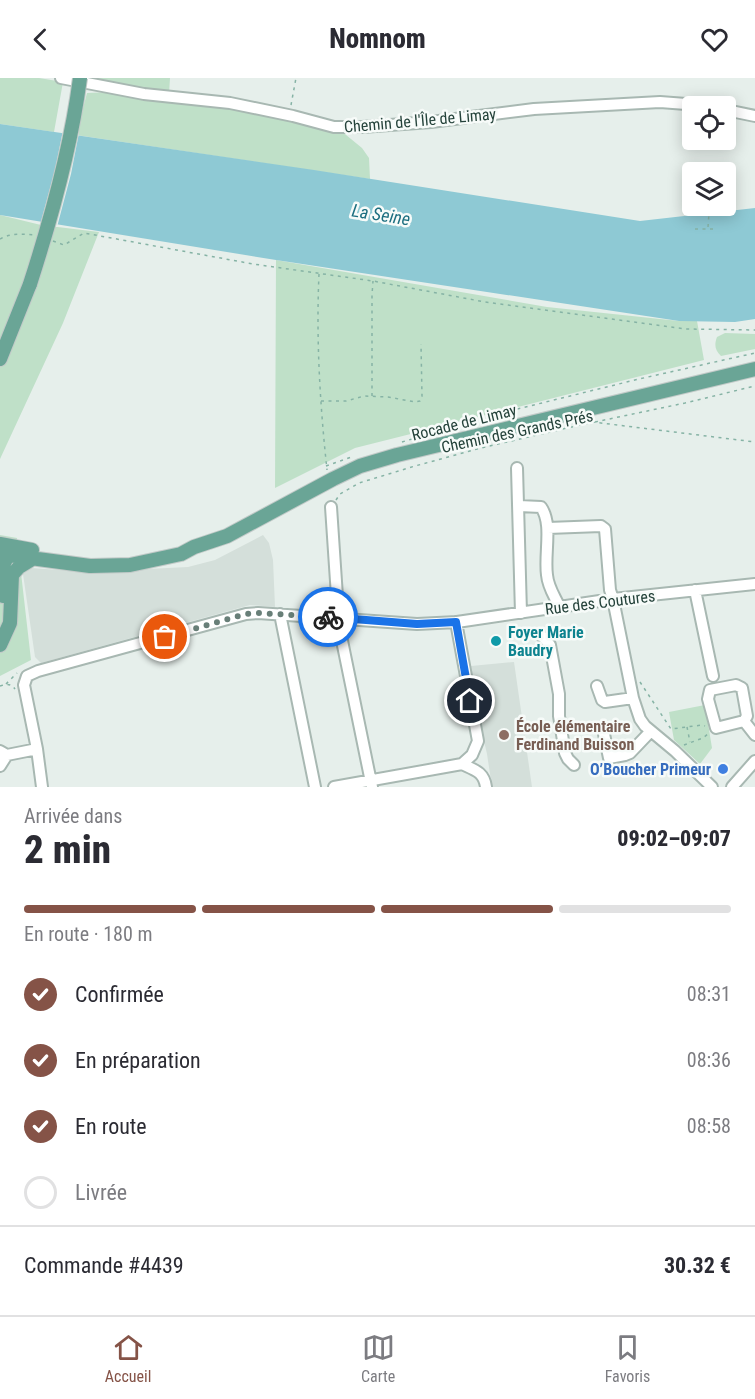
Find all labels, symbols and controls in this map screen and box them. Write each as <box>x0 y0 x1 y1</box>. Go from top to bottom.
icon: back <box>24 23 57 56</box>
text: Nomnom <box>329 23 426 55</box>
icon: heart <box>698 23 731 56</box>
map controls <box>682 96 736 216</box>
button: locate <box>682 96 736 150</box>
street label: Chemin de l'Île de Limay <box>343 104 497 137</box>
button: layers <box>682 162 736 216</box>
water label: La Seine <box>350 200 412 229</box>
street label: Rocade de Limay <box>410 400 519 445</box>
street label: Chemin des Grands Prés <box>440 406 595 457</box>
street label: Rue des Coutures <box>544 586 656 619</box>
courier <box>298 587 358 647</box>
icon: bike <box>312 601 345 634</box>
pin <box>139 611 190 662</box>
icon: bag <box>148 620 181 653</box>
place label: Foyer Marie Baudry <box>508 623 584 660</box>
marker: Foyer Marie Baudry <box>489 634 503 648</box>
pin <box>444 675 495 726</box>
icon: home <box>453 684 486 717</box>
place label: École élémentaire Ferdinand Buisson <box>516 717 634 754</box>
marker: École élémentaire Ferdinand Buisson <box>497 728 511 742</box>
place label: O’Boucher Primeur <box>590 760 711 779</box>
marker: O’Boucher Primeur <box>716 762 730 776</box>
text: Arrivée dans <box>24 804 122 828</box>
text: 09:02–09:07 <box>617 826 731 851</box>
text: 2 min <box>24 827 111 873</box>
text: En route · 180 m <box>24 922 152 946</box>
icon: check <box>24 978 57 1011</box>
text: Confirmée <box>75 982 164 1007</box>
text: 08:31 <box>687 982 731 1006</box>
icon: check <box>24 1044 57 1077</box>
text: En préparation <box>75 1048 201 1073</box>
text: 08:36 <box>687 1048 731 1072</box>
icon: check <box>24 1110 57 1143</box>
text: En route <box>75 1114 147 1139</box>
text: 08:58 <box>687 1114 731 1138</box>
text: Livrée <box>75 1180 127 1205</box>
text: Commande #4439 <box>24 1253 184 1278</box>
text: 30.32 € <box>664 1253 731 1278</box>
tab: Accueil <box>105 1331 151 1386</box>
tab: Carte <box>361 1331 395 1386</box>
tab: Favoris <box>605 1331 650 1386</box>

